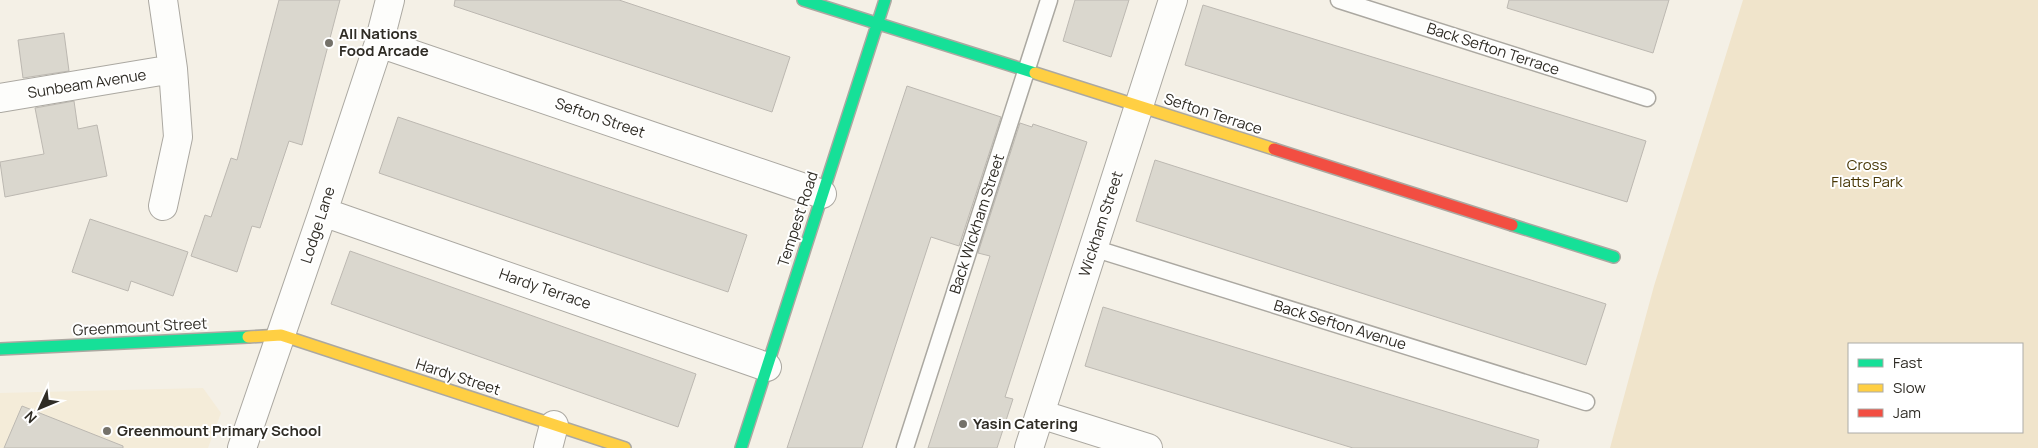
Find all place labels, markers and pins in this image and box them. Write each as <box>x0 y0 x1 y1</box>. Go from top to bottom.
place label: All Nations Food Arcade <box>339 23 429 61</box>
marker: All Nations Food Arcade <box>323 37 335 49</box>
place label: Yasin Catering <box>973 413 1078 434</box>
marker: Yasin Catering <box>957 418 969 430</box>
place label: Greenmount Primary School <box>117 420 322 441</box>
marker: Greenmount Primary School <box>101 425 113 437</box>

